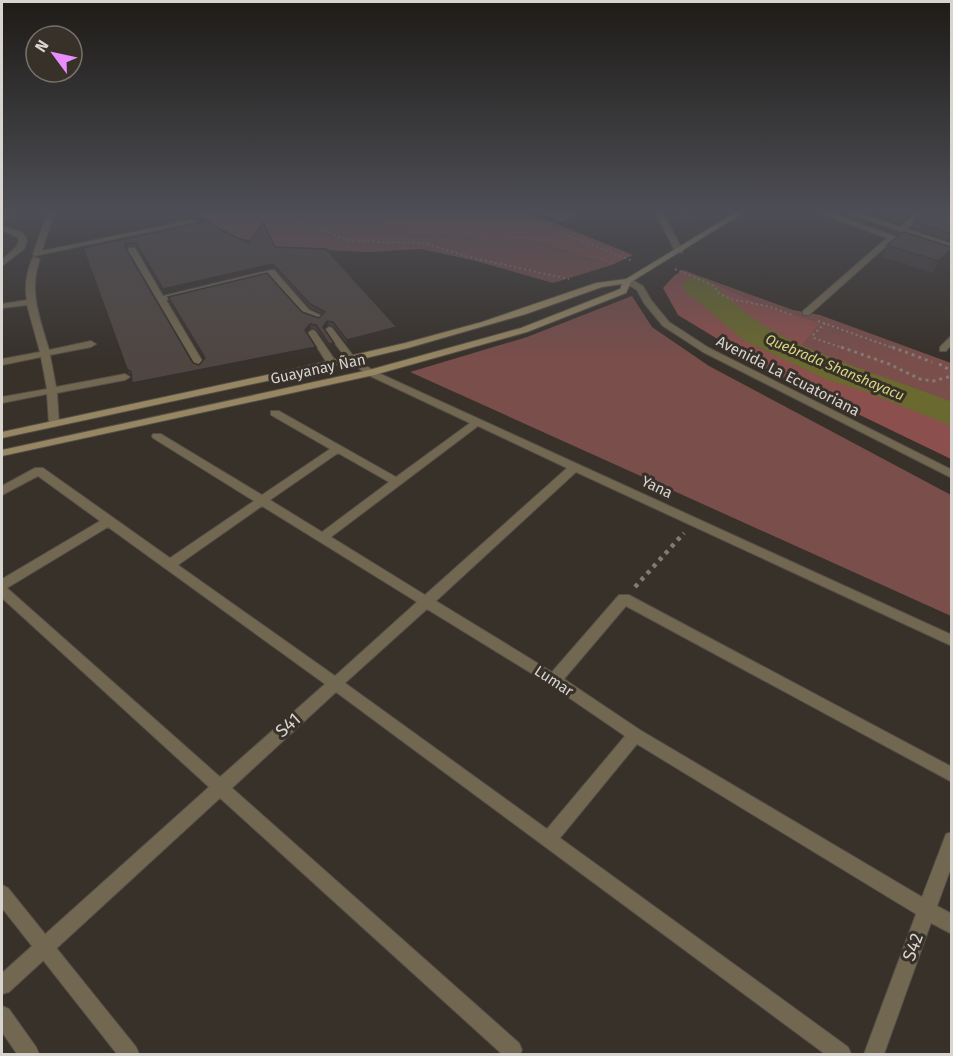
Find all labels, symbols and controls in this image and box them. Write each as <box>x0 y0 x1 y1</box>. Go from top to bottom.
north arrow <box>24 24 84 84</box>
text: N <box>31 36 53 56</box>
water label: Quebrada Shanshayacu <box>763 330 907 404</box>
street label: Avenida La Ecuatoriana <box>713 332 863 420</box>
street label: Guayanay Ñan <box>269 350 367 388</box>
street label: Yana <box>639 472 675 502</box>
street label: Lumar <box>531 662 577 700</box>
street label: S41 <box>271 708 305 742</box>
street label: S42 <box>898 930 928 964</box>

